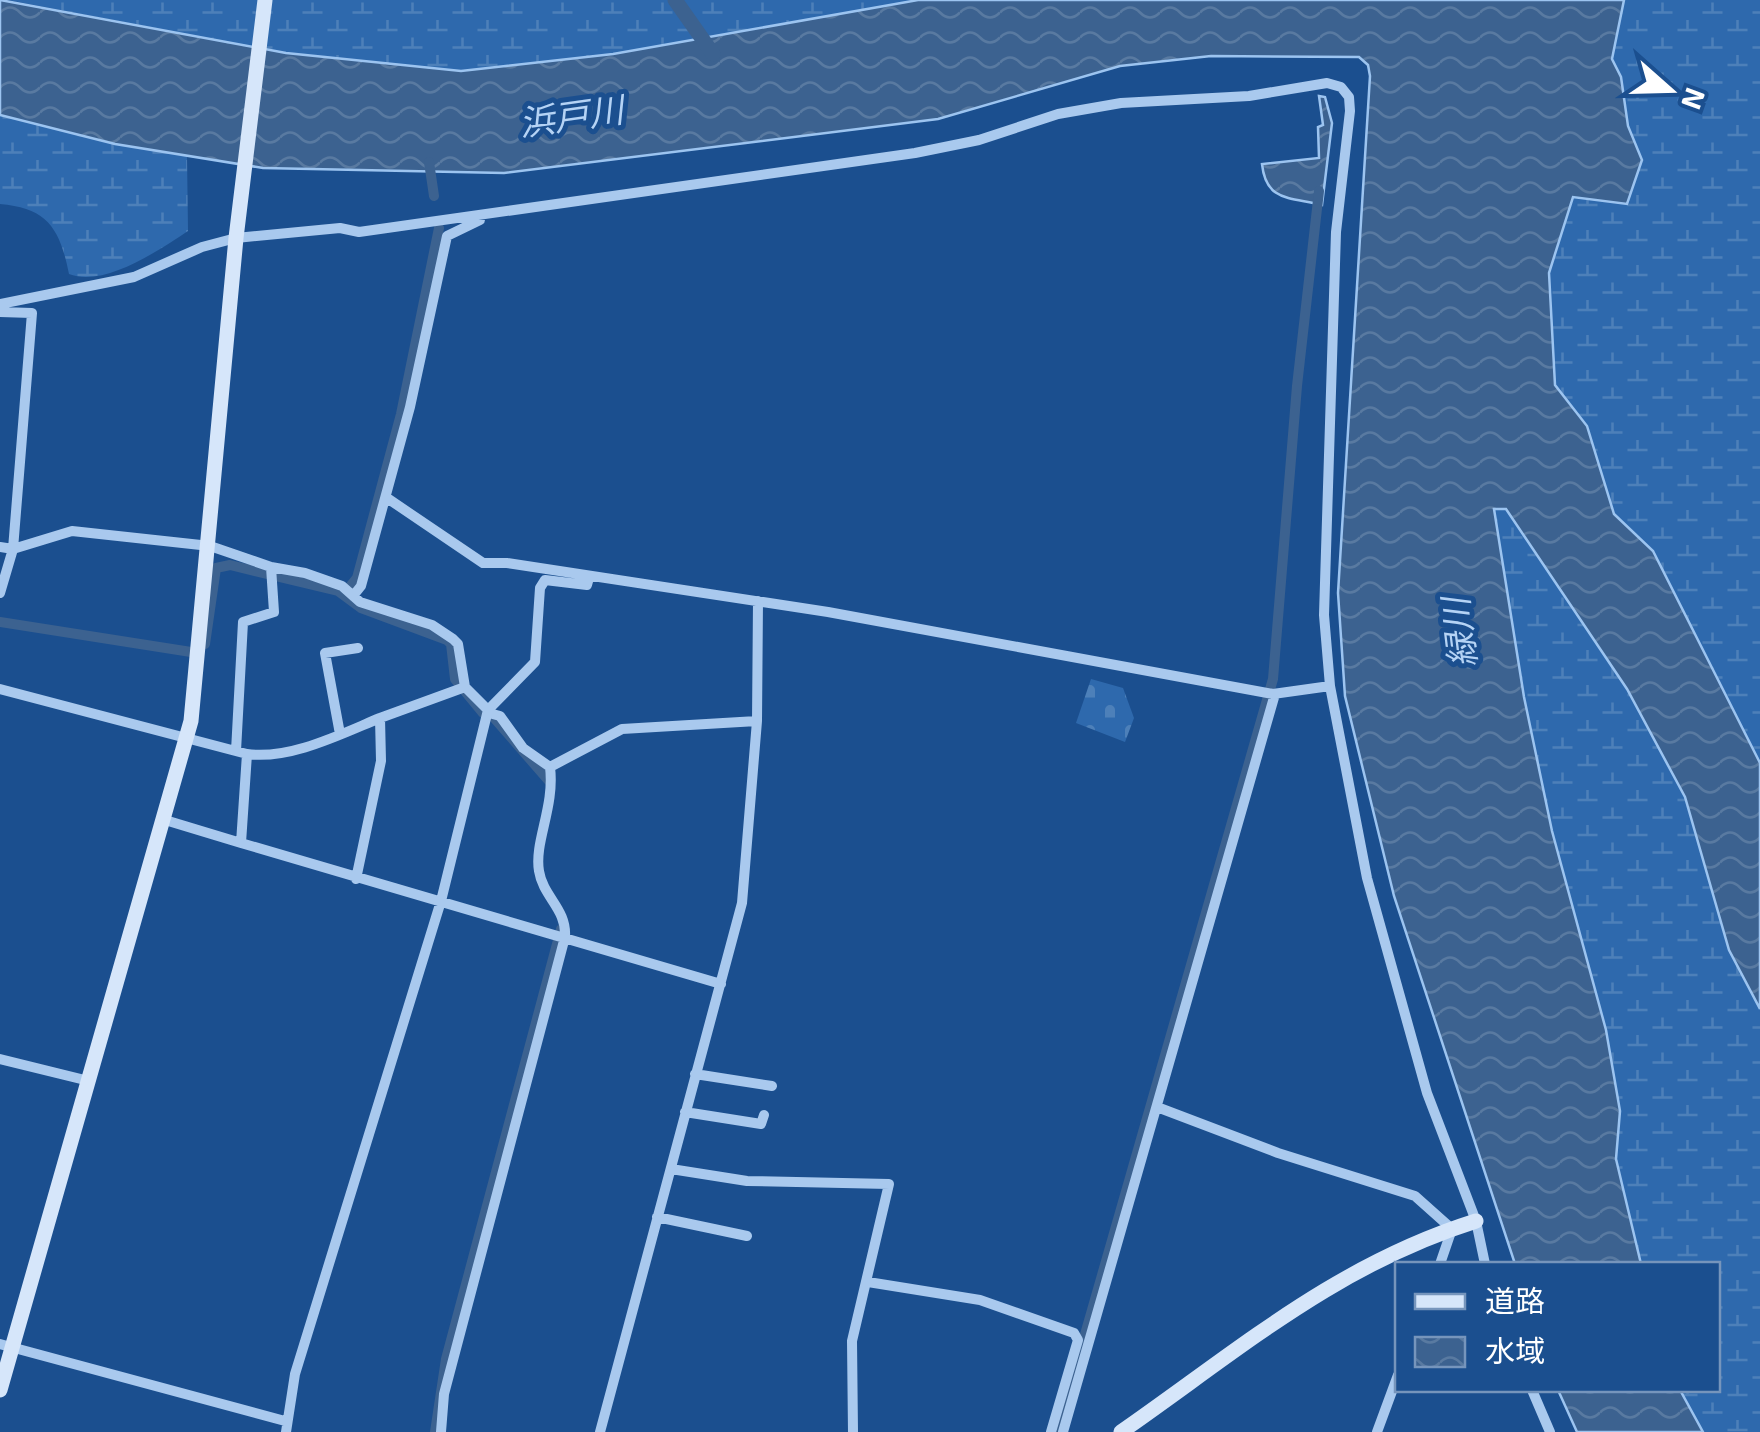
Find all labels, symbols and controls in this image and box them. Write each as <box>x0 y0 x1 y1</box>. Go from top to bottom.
north arrow <box>1620 40 1720 140</box>
text: N <box>1675 84 1714 114</box>
water label: 浜戸川 <box>516 86 630 143</box>
water label: 緑川 <box>1432 592 1483 670</box>
legend <box>1395 1262 1720 1392</box>
text: 道路 <box>1485 1282 1545 1318</box>
text: 水域 <box>1485 1332 1545 1368</box>

